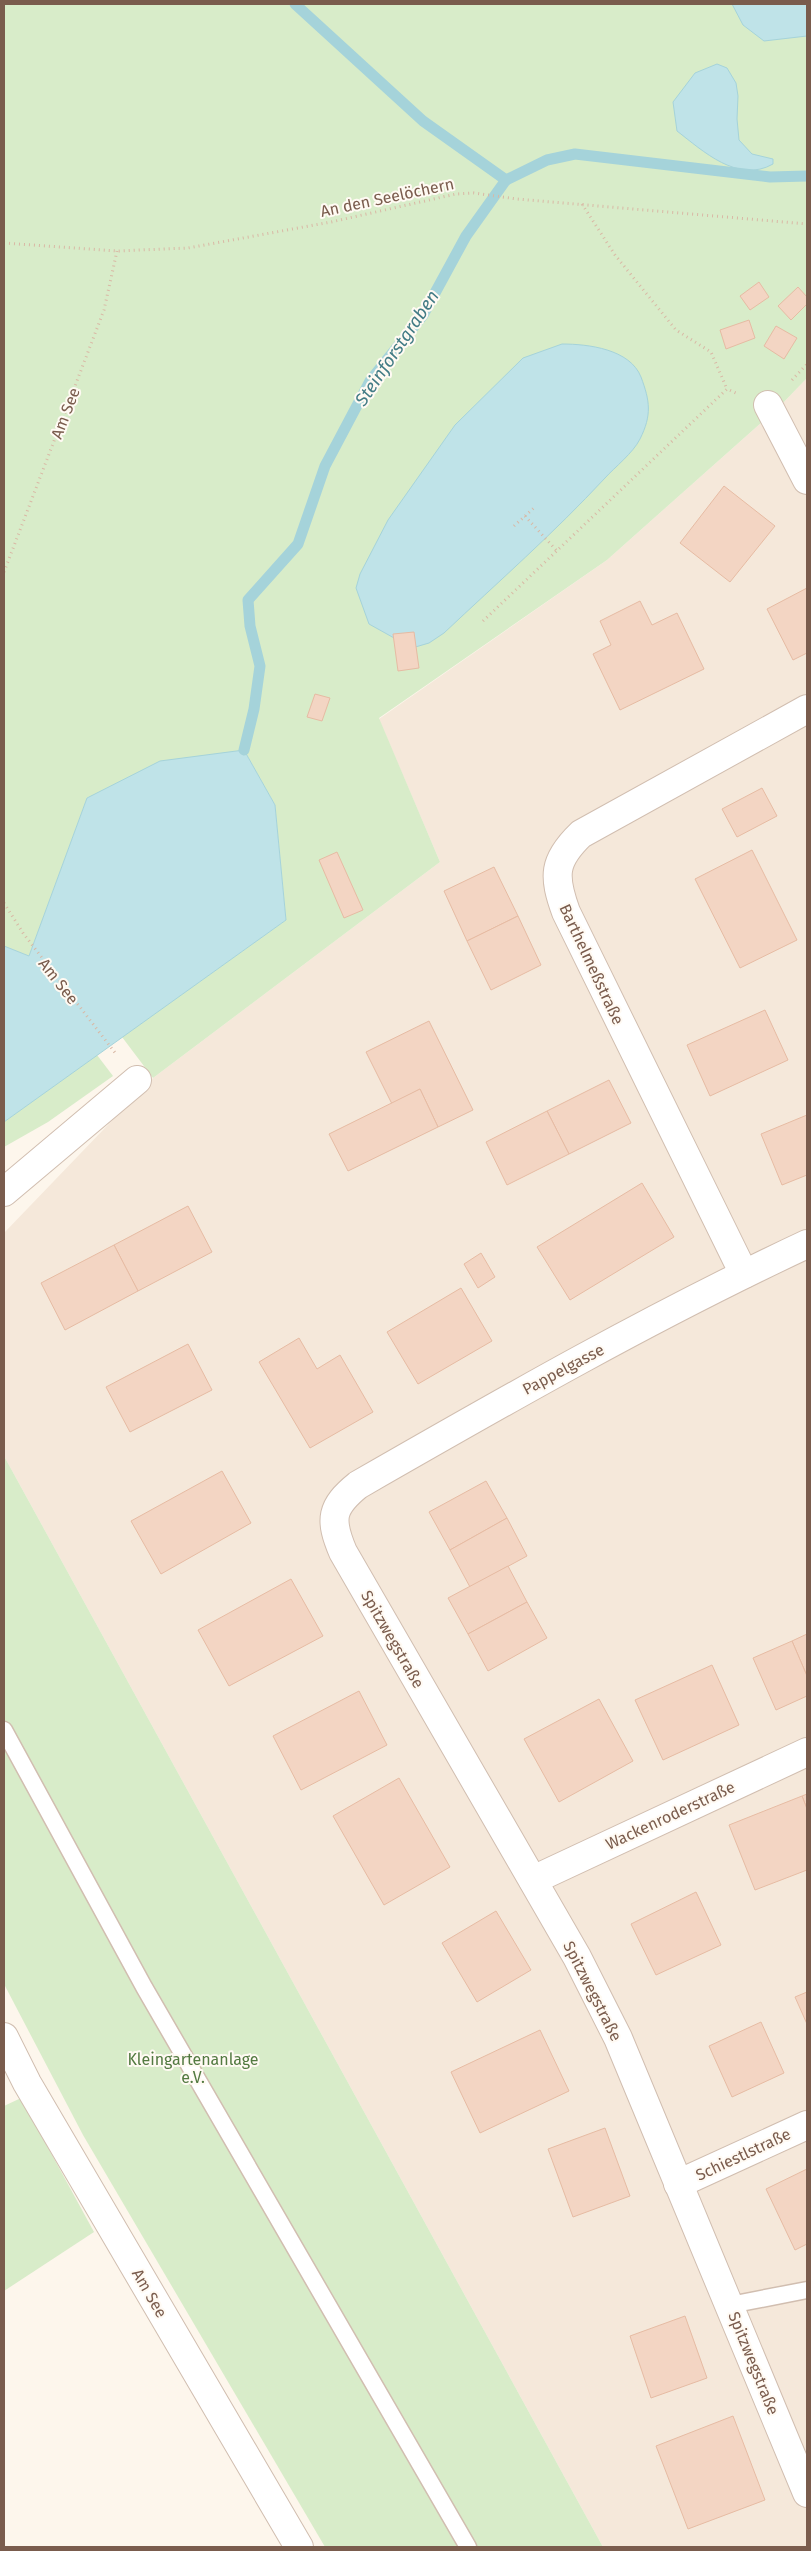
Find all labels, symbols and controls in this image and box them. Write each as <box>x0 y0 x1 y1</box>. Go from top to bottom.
street label: An den Seelöchern <box>319 174 456 221</box>
water label: Steinforstgraben <box>350 286 444 411</box>
street label: Am See <box>47 385 84 441</box>
street label: Barthelmeßstraße <box>555 901 628 1028</box>
street label: Am See <box>35 954 82 1008</box>
street label: Pappelgasse <box>519 1340 607 1399</box>
street label: Spitzwegstraße <box>357 1587 428 1691</box>
street label: Wackenroderstraße <box>603 1777 738 1854</box>
street label: Spitzwegstraße <box>559 1938 626 2044</box>
park label: Kleingartenanlage e.V. <box>127 2050 259 2087</box>
street label: Schiestlstraße <box>693 2124 794 2185</box>
street label: Am See <box>128 2265 171 2321</box>
street label: Spitzwegstraße <box>724 2309 783 2418</box>

